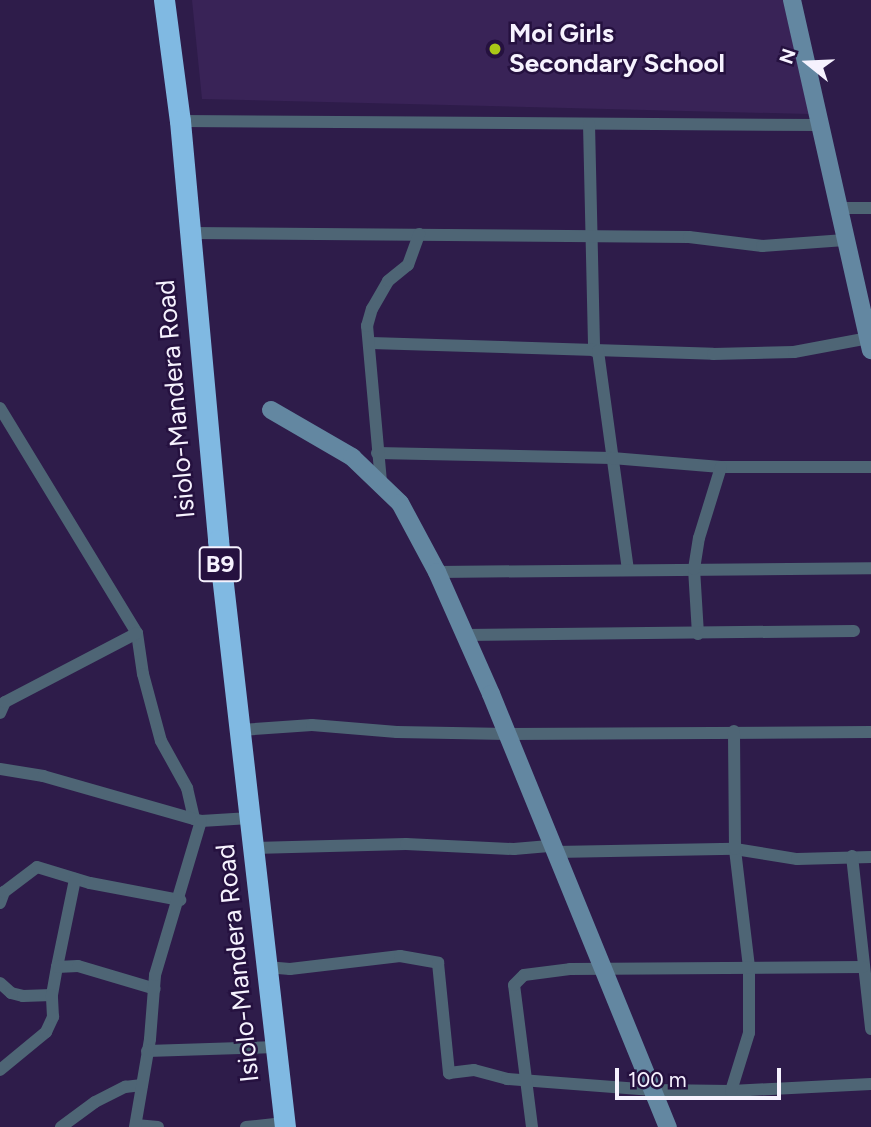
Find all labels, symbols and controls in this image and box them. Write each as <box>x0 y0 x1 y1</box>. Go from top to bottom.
place label: Moi Girls Secondary School <box>509 18 725 80</box>
north arrow <box>773 28 843 98</box>
marker: Moi Girls Secondary School <box>487 41 503 57</box>
text: N <box>774 46 801 67</box>
street label: Isiolo-Mandera Road <box>150 278 202 520</box>
road number: B9 <box>197 544 243 584</box>
street label: Isiolo-Mandera Road <box>210 842 266 1084</box>
scale bar <box>619 1054 785 1098</box>
text: 100 m <box>628 1067 687 1092</box>

